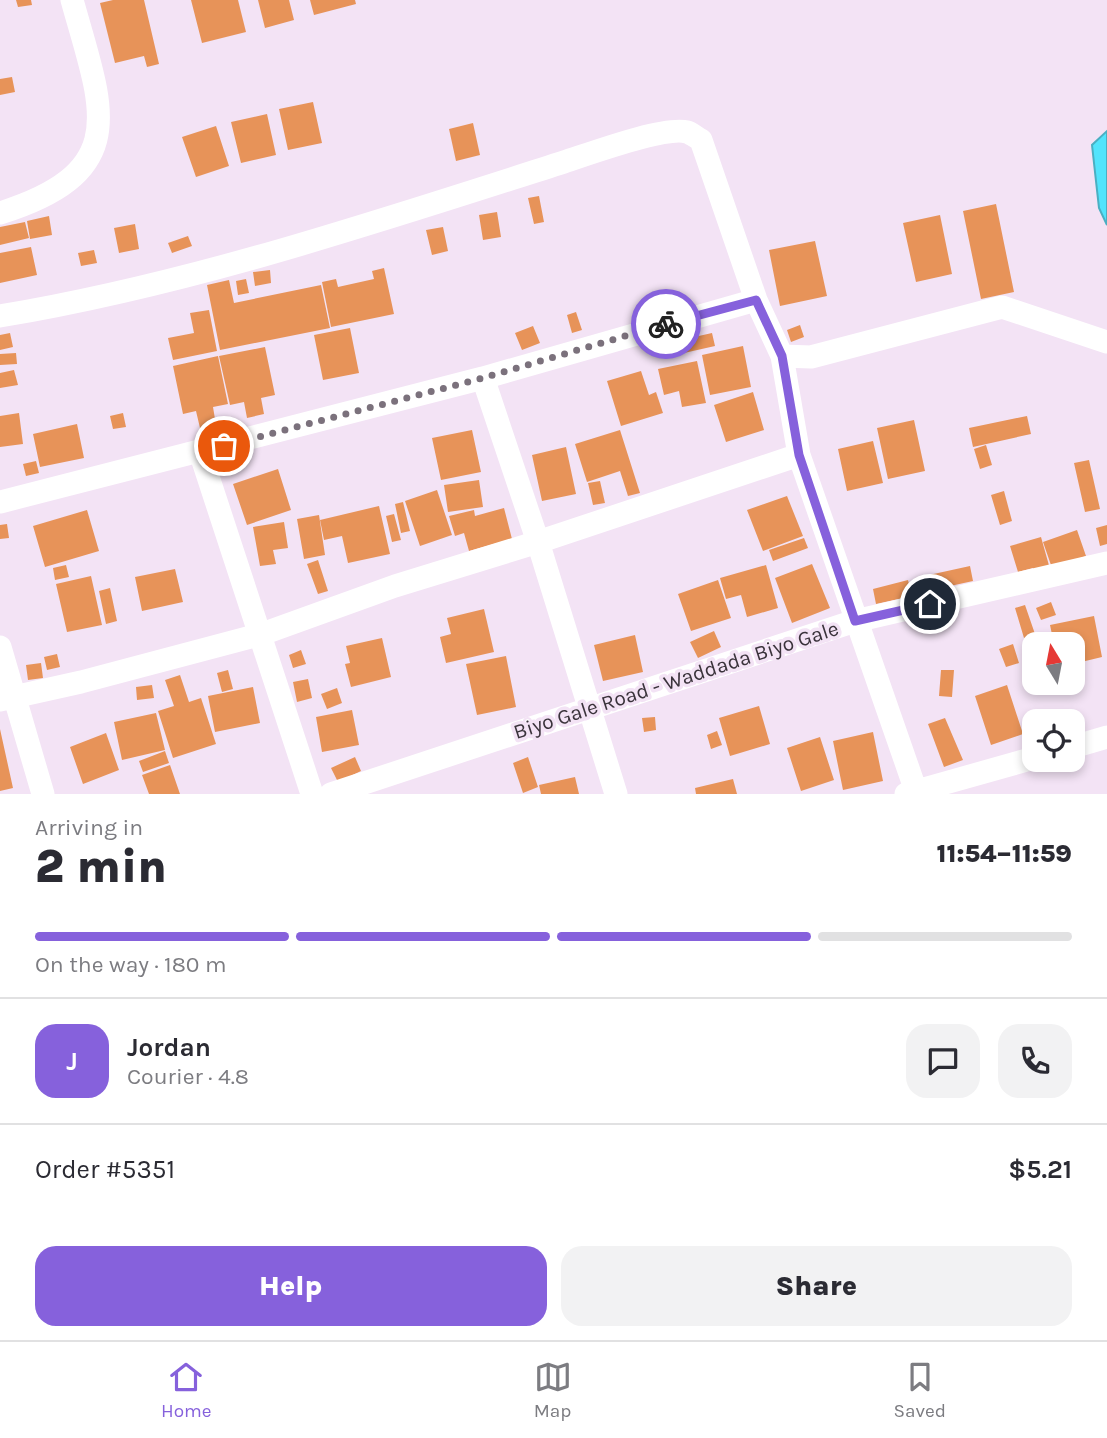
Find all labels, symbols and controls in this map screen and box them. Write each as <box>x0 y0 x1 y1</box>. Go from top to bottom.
courier <box>631 289 701 359</box>
icon: bike <box>647 305 685 343</box>
pin <box>194 416 254 476</box>
icon: bag <box>205 427 243 465</box>
pin <box>900 574 960 634</box>
icon: home <box>911 585 949 623</box>
street label: Biyo Gale Road - Waddada Biyo Gale <box>510 616 842 744</box>
north arrow <box>1022 632 1085 695</box>
map controls <box>1022 632 1085 772</box>
button: locate <box>1022 709 1085 772</box>
text: Arriving in <box>35 814 143 841</box>
text: 11:54–11:59 <box>936 838 1072 869</box>
text: 2 min <box>35 840 167 894</box>
text: On the way · 180 m <box>35 951 226 978</box>
button: chat <box>906 1024 980 1098</box>
button: phone <box>998 1024 1072 1098</box>
text: Jordan <box>127 1032 211 1063</box>
text: J <box>66 1046 78 1077</box>
text: Courier · 4.8 <box>127 1063 249 1090</box>
text: Order #5351 <box>35 1154 175 1185</box>
text: $5.21 <box>1008 1154 1072 1185</box>
button: Help <box>35 1246 547 1326</box>
button: Share <box>561 1246 1072 1326</box>
tab: Home <box>161 1358 212 1422</box>
tab: Map <box>534 1358 572 1422</box>
tab: Saved <box>894 1358 946 1422</box>

